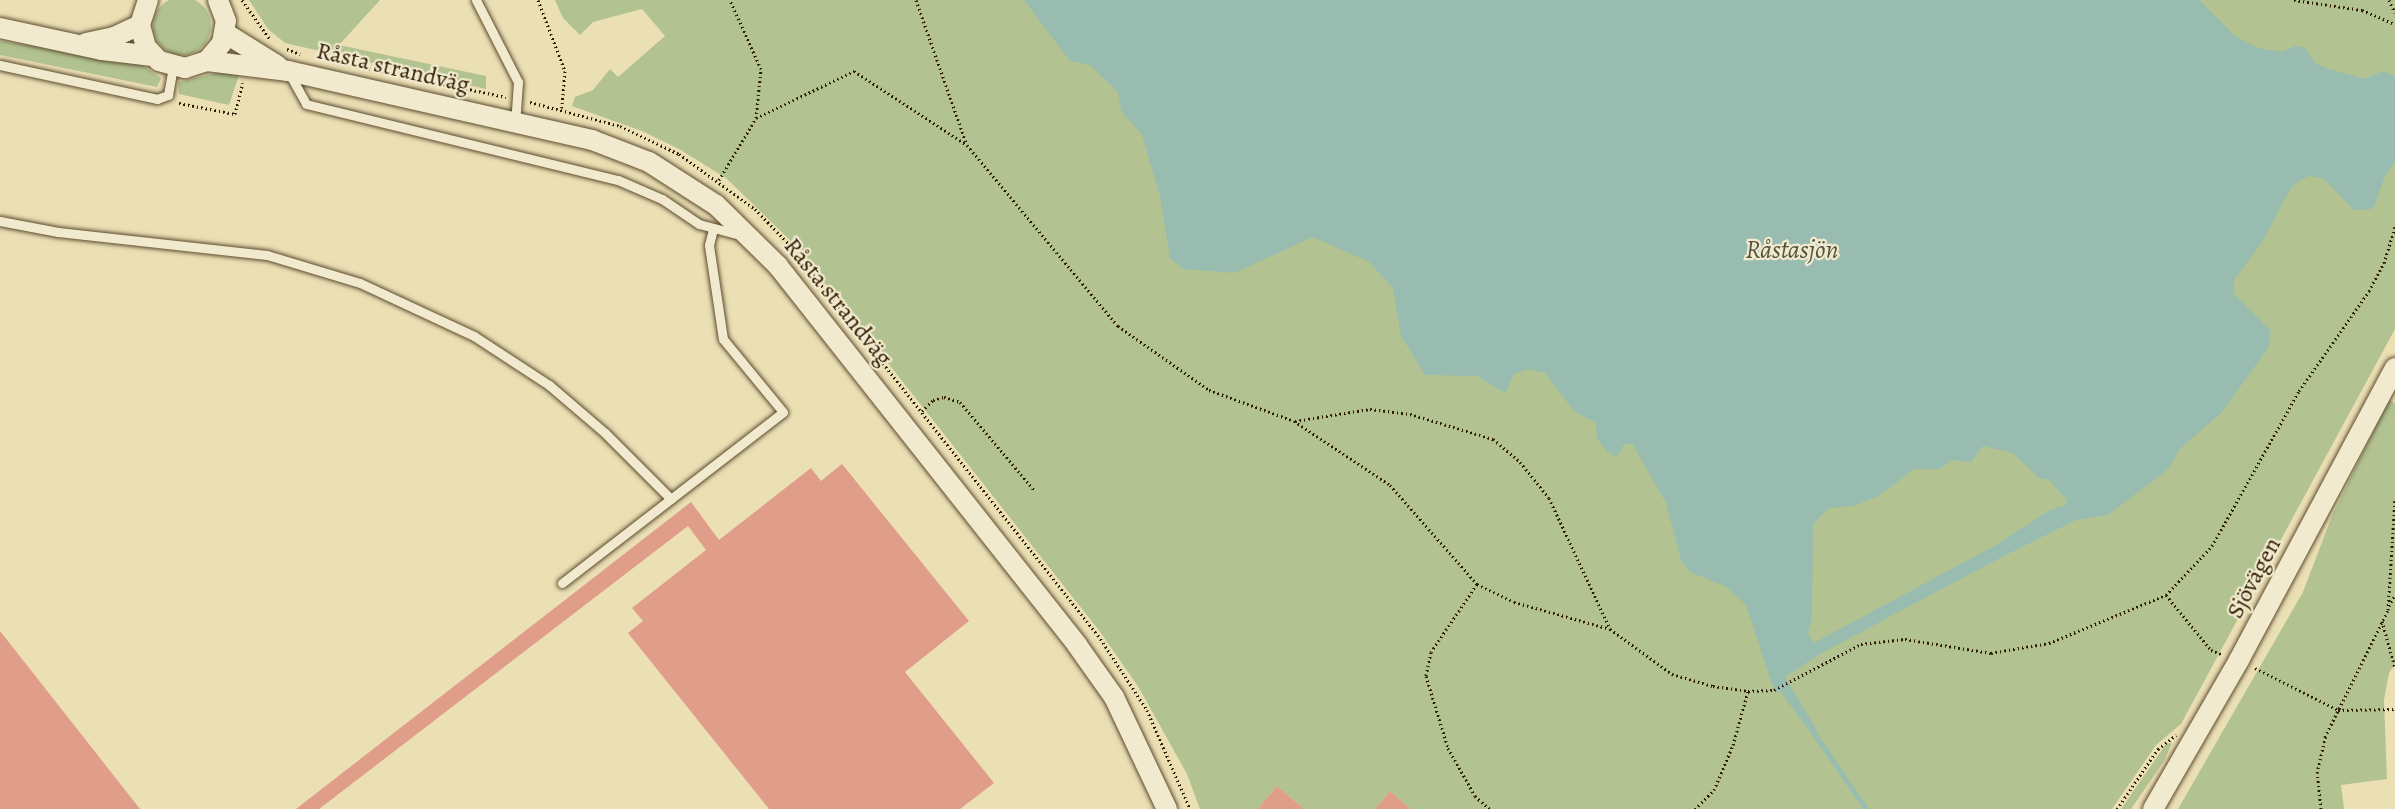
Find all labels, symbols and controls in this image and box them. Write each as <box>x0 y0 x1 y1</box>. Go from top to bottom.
street label: Råsta strandväg <box>314 36 472 100</box>
street label: Råsta strandväg <box>778 232 898 372</box>
water label: Råstasjön <box>1745 234 1839 266</box>
street label: Sjövägen <box>2221 533 2287 623</box>

